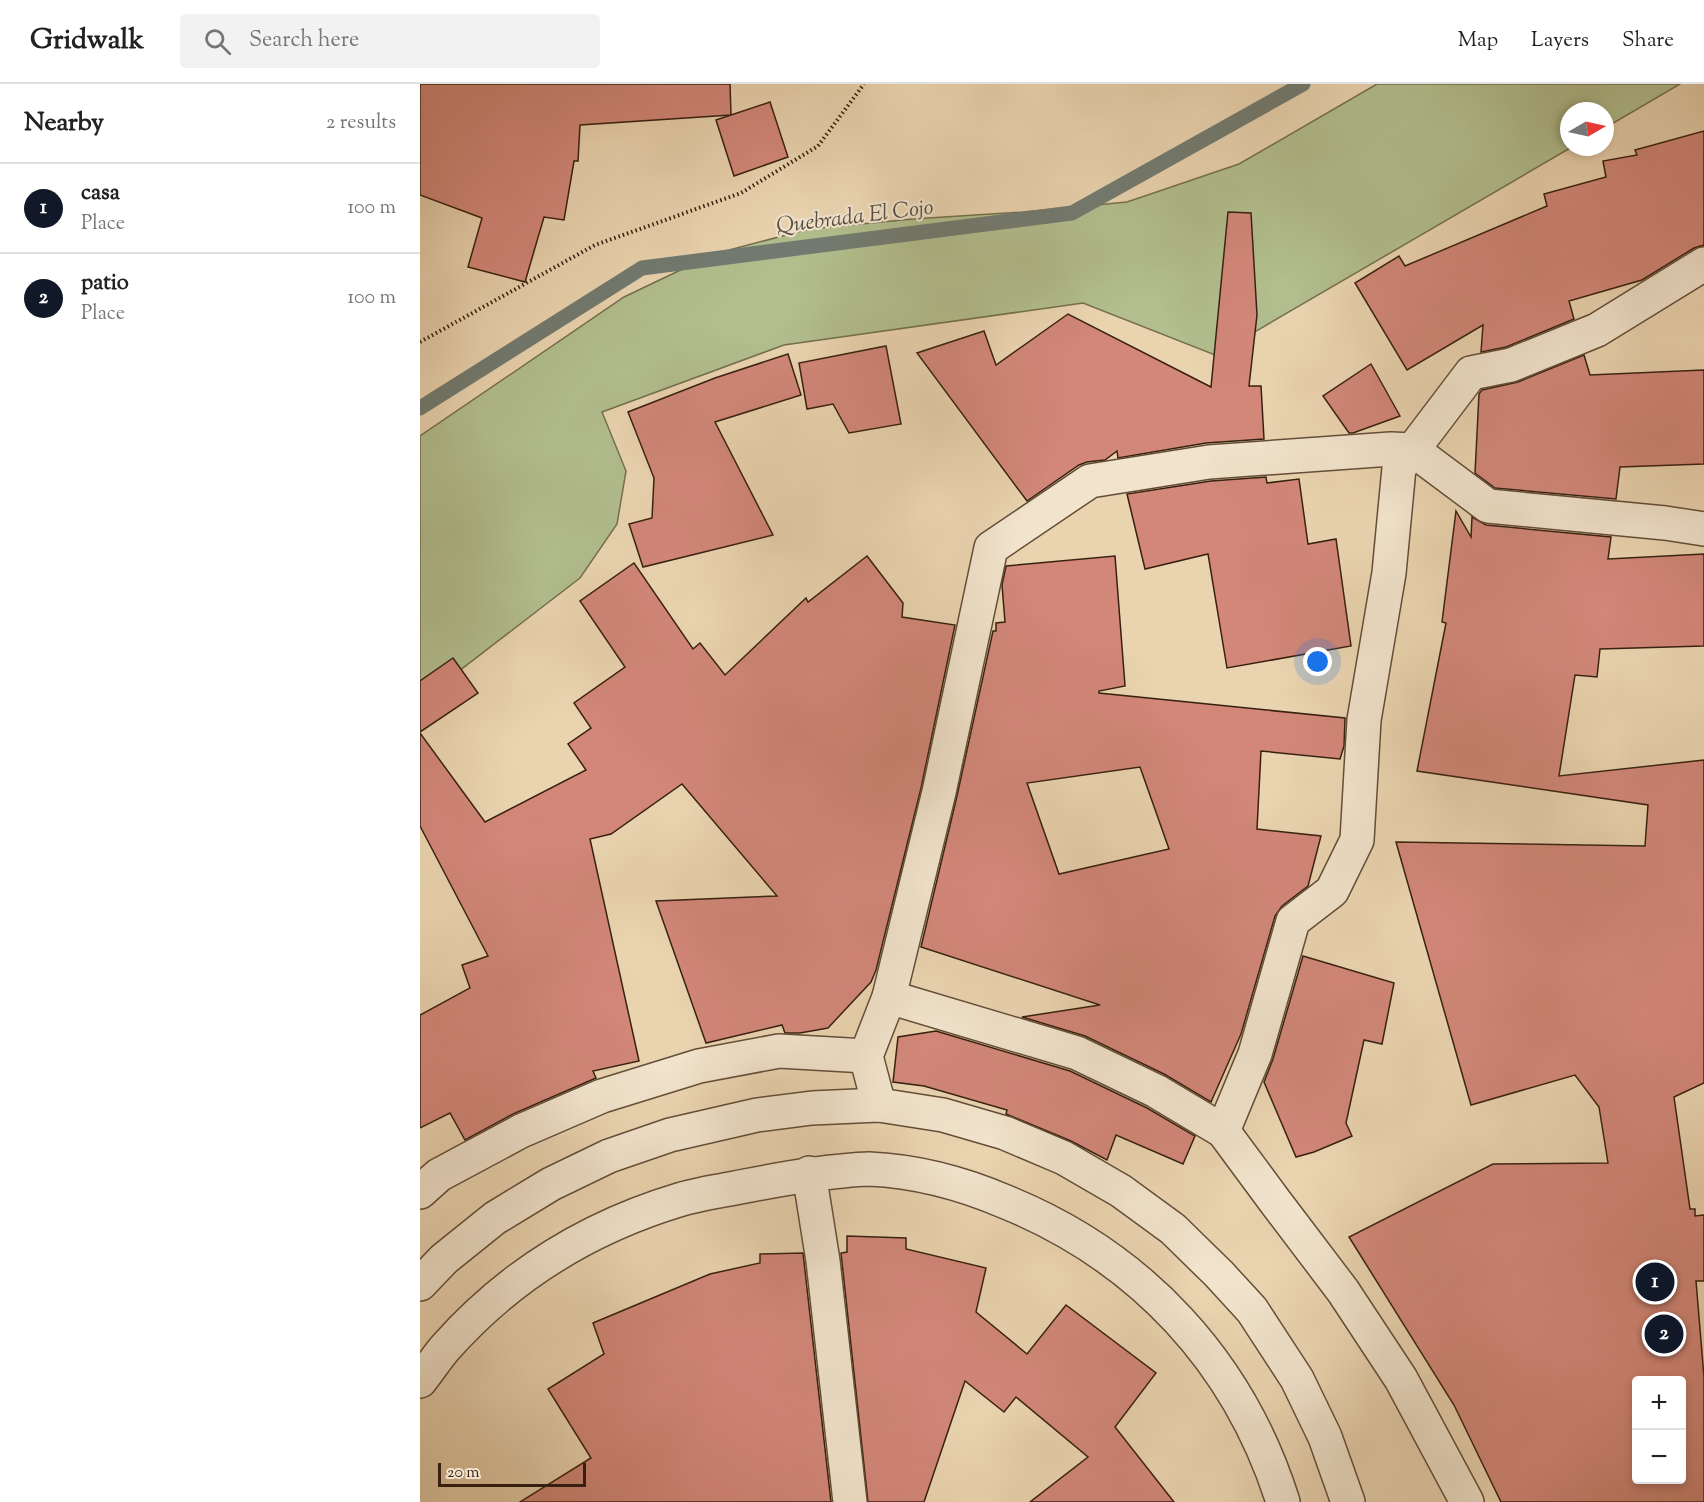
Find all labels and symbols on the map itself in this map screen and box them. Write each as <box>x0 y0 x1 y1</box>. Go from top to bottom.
north arrow <box>1560 102 1614 156</box>
water label: Quebrada El Cojo <box>775 192 936 244</box>
your location <box>1303 647 1332 676</box>
pin: 1 <box>1636 1260 1674 1304</box>
pin: 2 <box>1644 1312 1684 1356</box>
scale bar <box>438 1460 586 1488</box>

